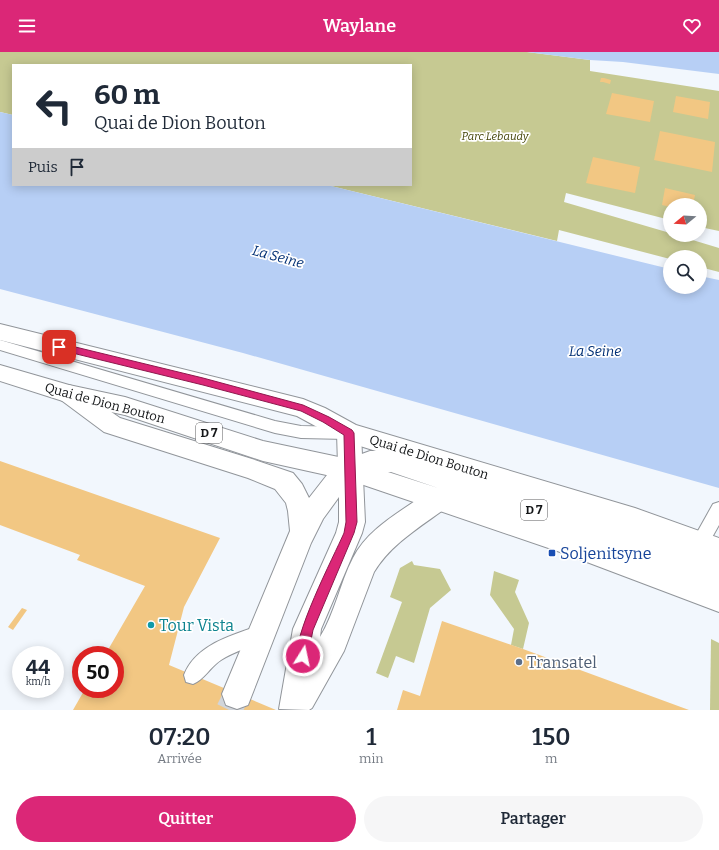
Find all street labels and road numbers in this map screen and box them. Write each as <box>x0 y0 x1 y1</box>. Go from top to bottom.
street label: Quai de Dion Bouton <box>43 380 168 426</box>
road number: D 7 <box>196 423 222 443</box>
street label: Quai de Dion Bouton <box>367 432 491 483</box>
road number: D 7 <box>521 500 547 520</box>

